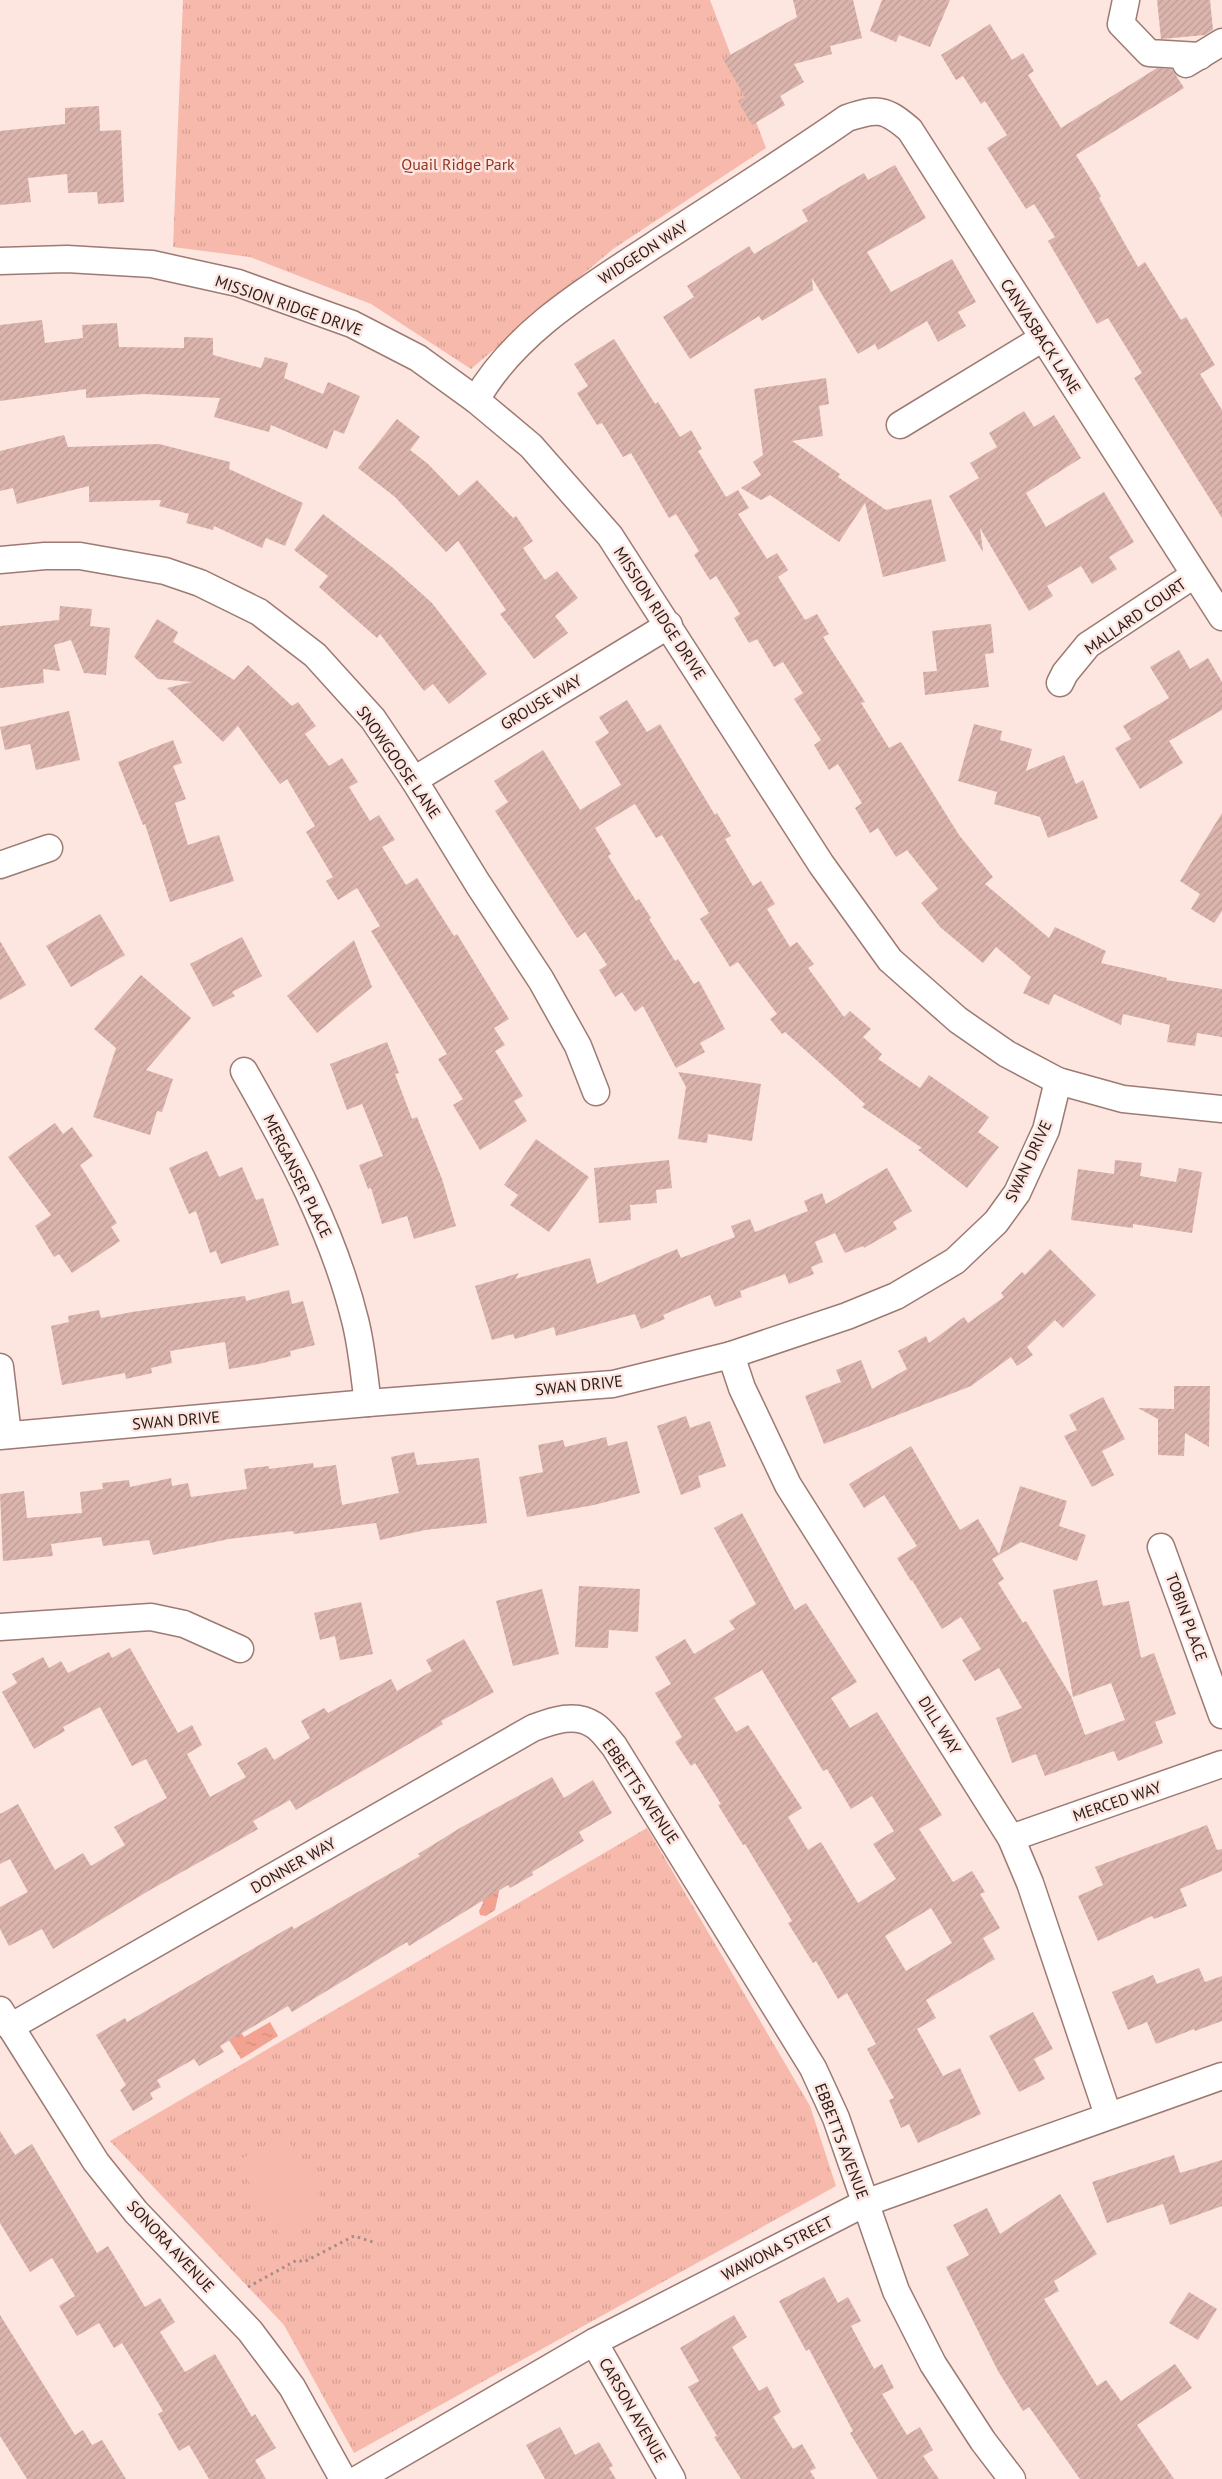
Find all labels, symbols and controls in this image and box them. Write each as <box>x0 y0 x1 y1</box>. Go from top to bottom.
park label: Quail Ridge Park <box>401 154 515 174</box>
street label: WIDGEON WAY <box>595 216 691 288</box>
street label: MISSION RIDGE DRIVE <box>213 270 365 340</box>
street label: CANVASBACK LANE <box>996 275 1086 397</box>
street label: MISSION RIDGE DRIVE <box>610 543 710 683</box>
street label: MALLARD COURT <box>1080 573 1190 659</box>
street label: GROUSE WAY <box>497 670 585 734</box>
street label: SNOWGOOSE LANE <box>353 702 445 822</box>
street label: MERGANSER PLACE <box>259 1111 337 1241</box>
street label: SWAN DRIVE <box>1000 1117 1056 1205</box>
street label: SWAN DRIVE <box>534 1370 624 1400</box>
street label: SWAN DRIVE <box>131 1406 221 1434</box>
street label: TOBIN PLACE <box>1162 1570 1212 1664</box>
street label: DILL WAY <box>914 1692 966 1758</box>
street label: EBBETTS AVENUE <box>599 1735 683 1847</box>
street label: MERCED WAY <box>1070 1777 1164 1825</box>
street label: DONNER WAY <box>247 1833 339 1897</box>
street label: EBBETTS AVENUE <box>811 2080 873 2202</box>
street label: SONORA AVENUE <box>123 2196 219 2296</box>
street label: WAWONA STREET <box>718 2211 836 2285</box>
street label: CARSON AVENUE <box>595 2354 671 2466</box>

